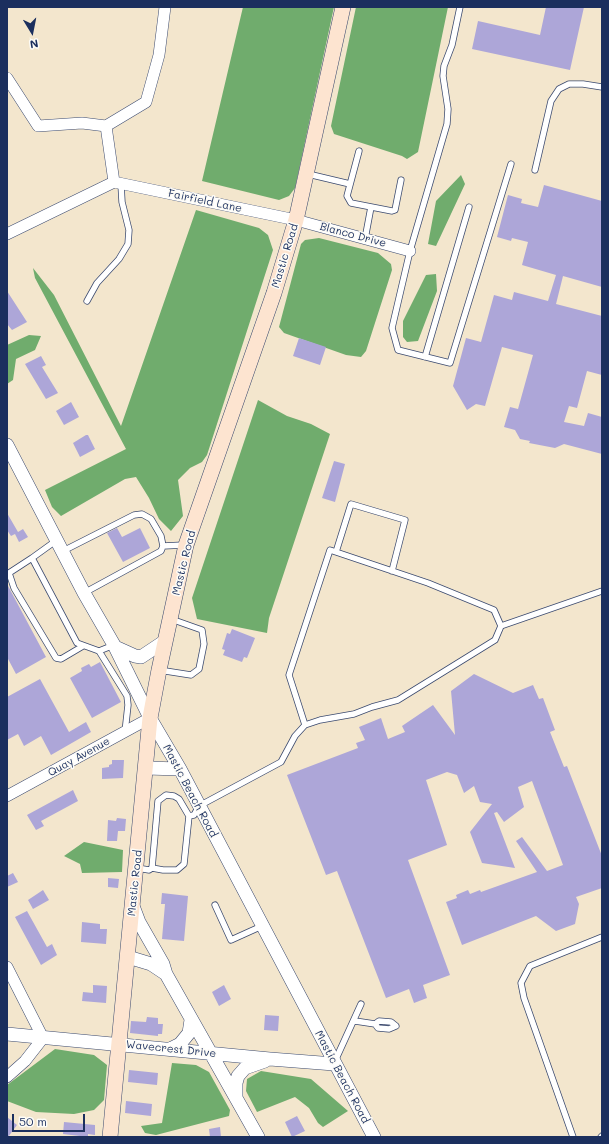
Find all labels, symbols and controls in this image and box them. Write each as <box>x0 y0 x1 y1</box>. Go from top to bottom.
north arrow <box>12 12 52 52</box>
text: N <box>29 36 40 52</box>
street label: Fairfield Lane <box>167 187 243 215</box>
street label: Blanco Drive <box>318 220 388 250</box>
street label: Mastic Road <box>269 222 301 290</box>
street label: Mastic Road <box>170 529 198 597</box>
street label: Quay Avenue <box>46 735 112 779</box>
street label: Mastic Beach Road <box>160 742 220 840</box>
street label: Mastic Road <box>125 849 145 917</box>
street label: Mastic Beach Road <box>312 1028 372 1126</box>
street label: Wavecrest Drive <box>125 1038 217 1060</box>
scale bar <box>14 1106 87 1132</box>
text: 50 m <box>19 1113 47 1129</box>

